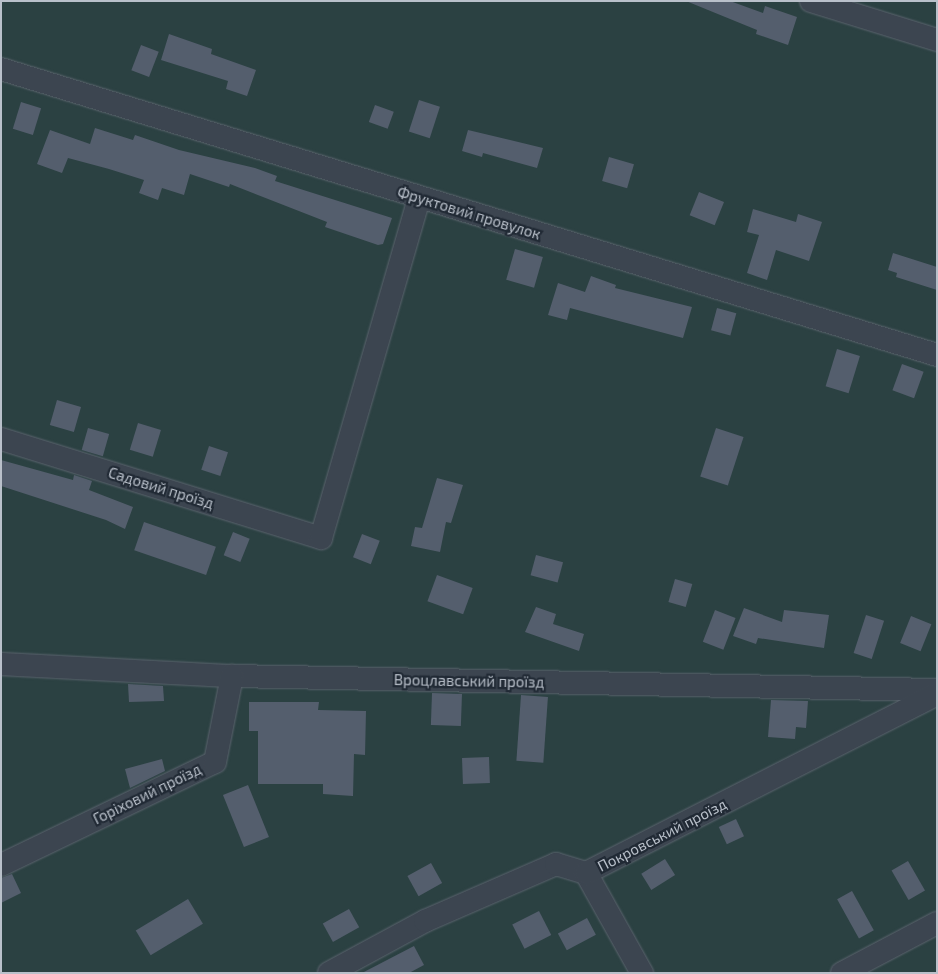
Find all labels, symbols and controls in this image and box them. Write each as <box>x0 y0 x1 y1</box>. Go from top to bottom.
street label: Фруктовий провулок <box>395 183 543 243</box>
street label: Садовий проїзд <box>106 463 216 513</box>
street label: Вроцлавський проїзд <box>394 671 544 691</box>
street label: Горіховий проїзд <box>90 760 204 828</box>
street label: Покровський проїзд <box>595 795 729 875</box>

